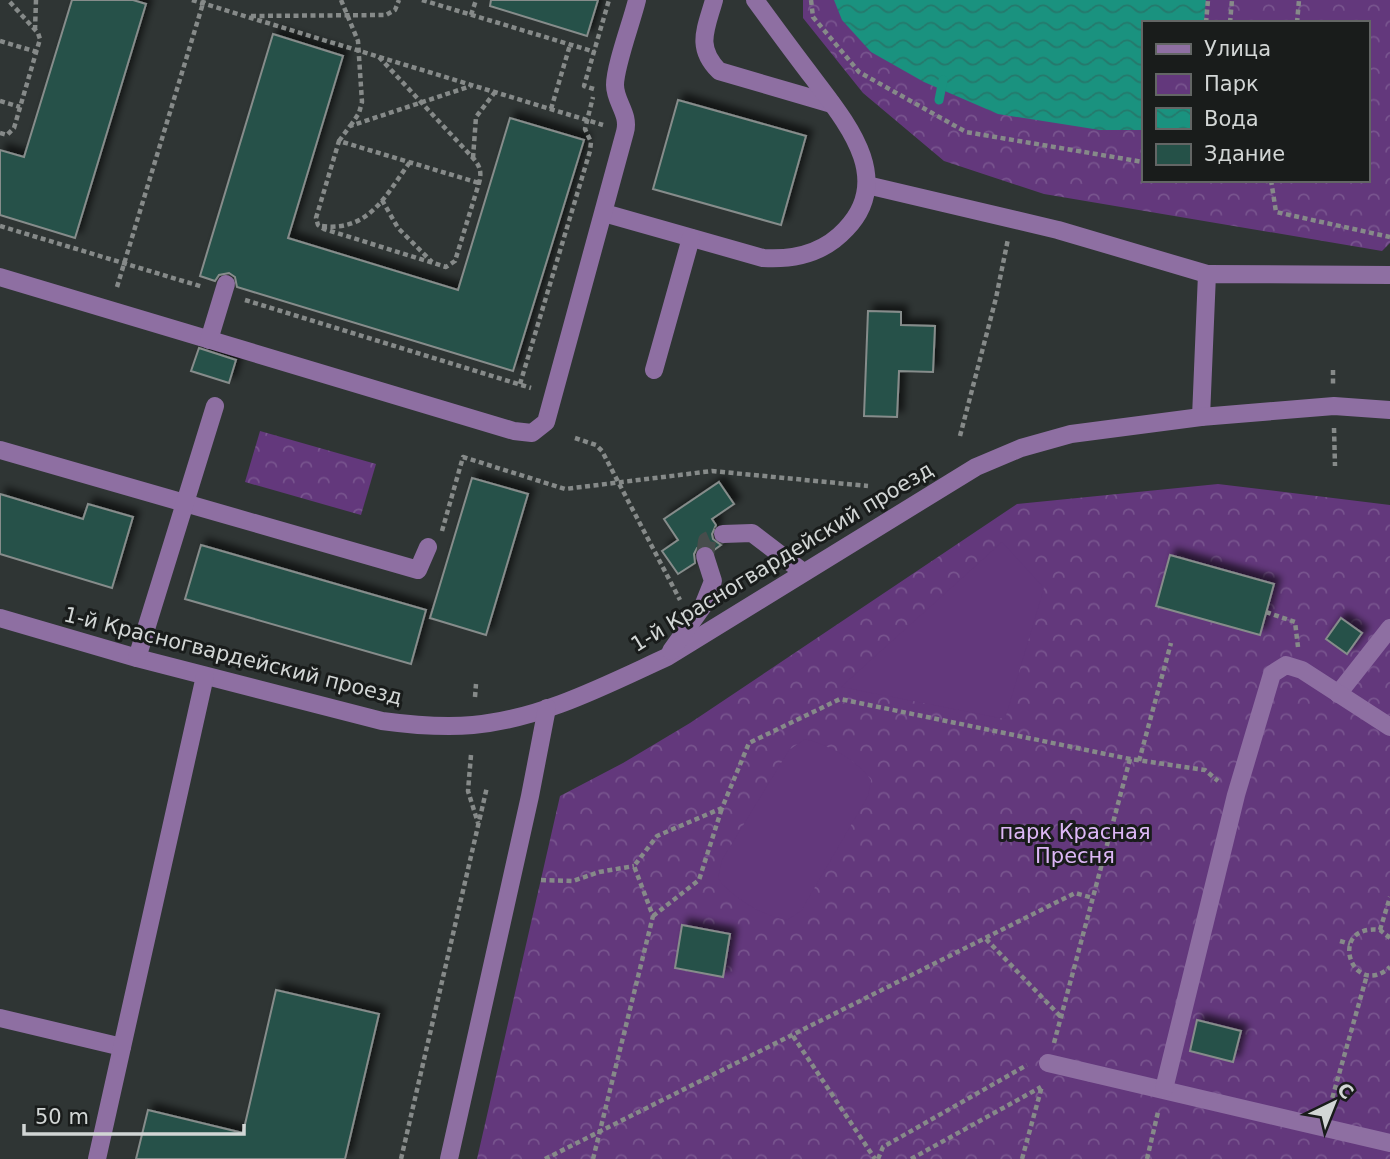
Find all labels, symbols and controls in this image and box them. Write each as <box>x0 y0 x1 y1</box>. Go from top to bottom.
legend <box>1142 21 1369 182</box>
text: Улица <box>1204 37 1271 61</box>
text: Парк <box>1204 72 1259 96</box>
text: Вода <box>1204 107 1259 131</box>
text: Здание <box>1204 142 1285 166</box>
street label: 1-й Красногвардейский проезд <box>627 457 937 657</box>
street label: 1-й Красногвардейский проезд <box>61 602 405 710</box>
park label: парк Красная Пресня <box>999 820 1151 868</box>
north arrow <box>1299 1068 1369 1138</box>
text: С <box>1333 1078 1358 1103</box>
scale bar <box>24 1092 245 1136</box>
text: 50 m <box>35 1105 89 1129</box>

